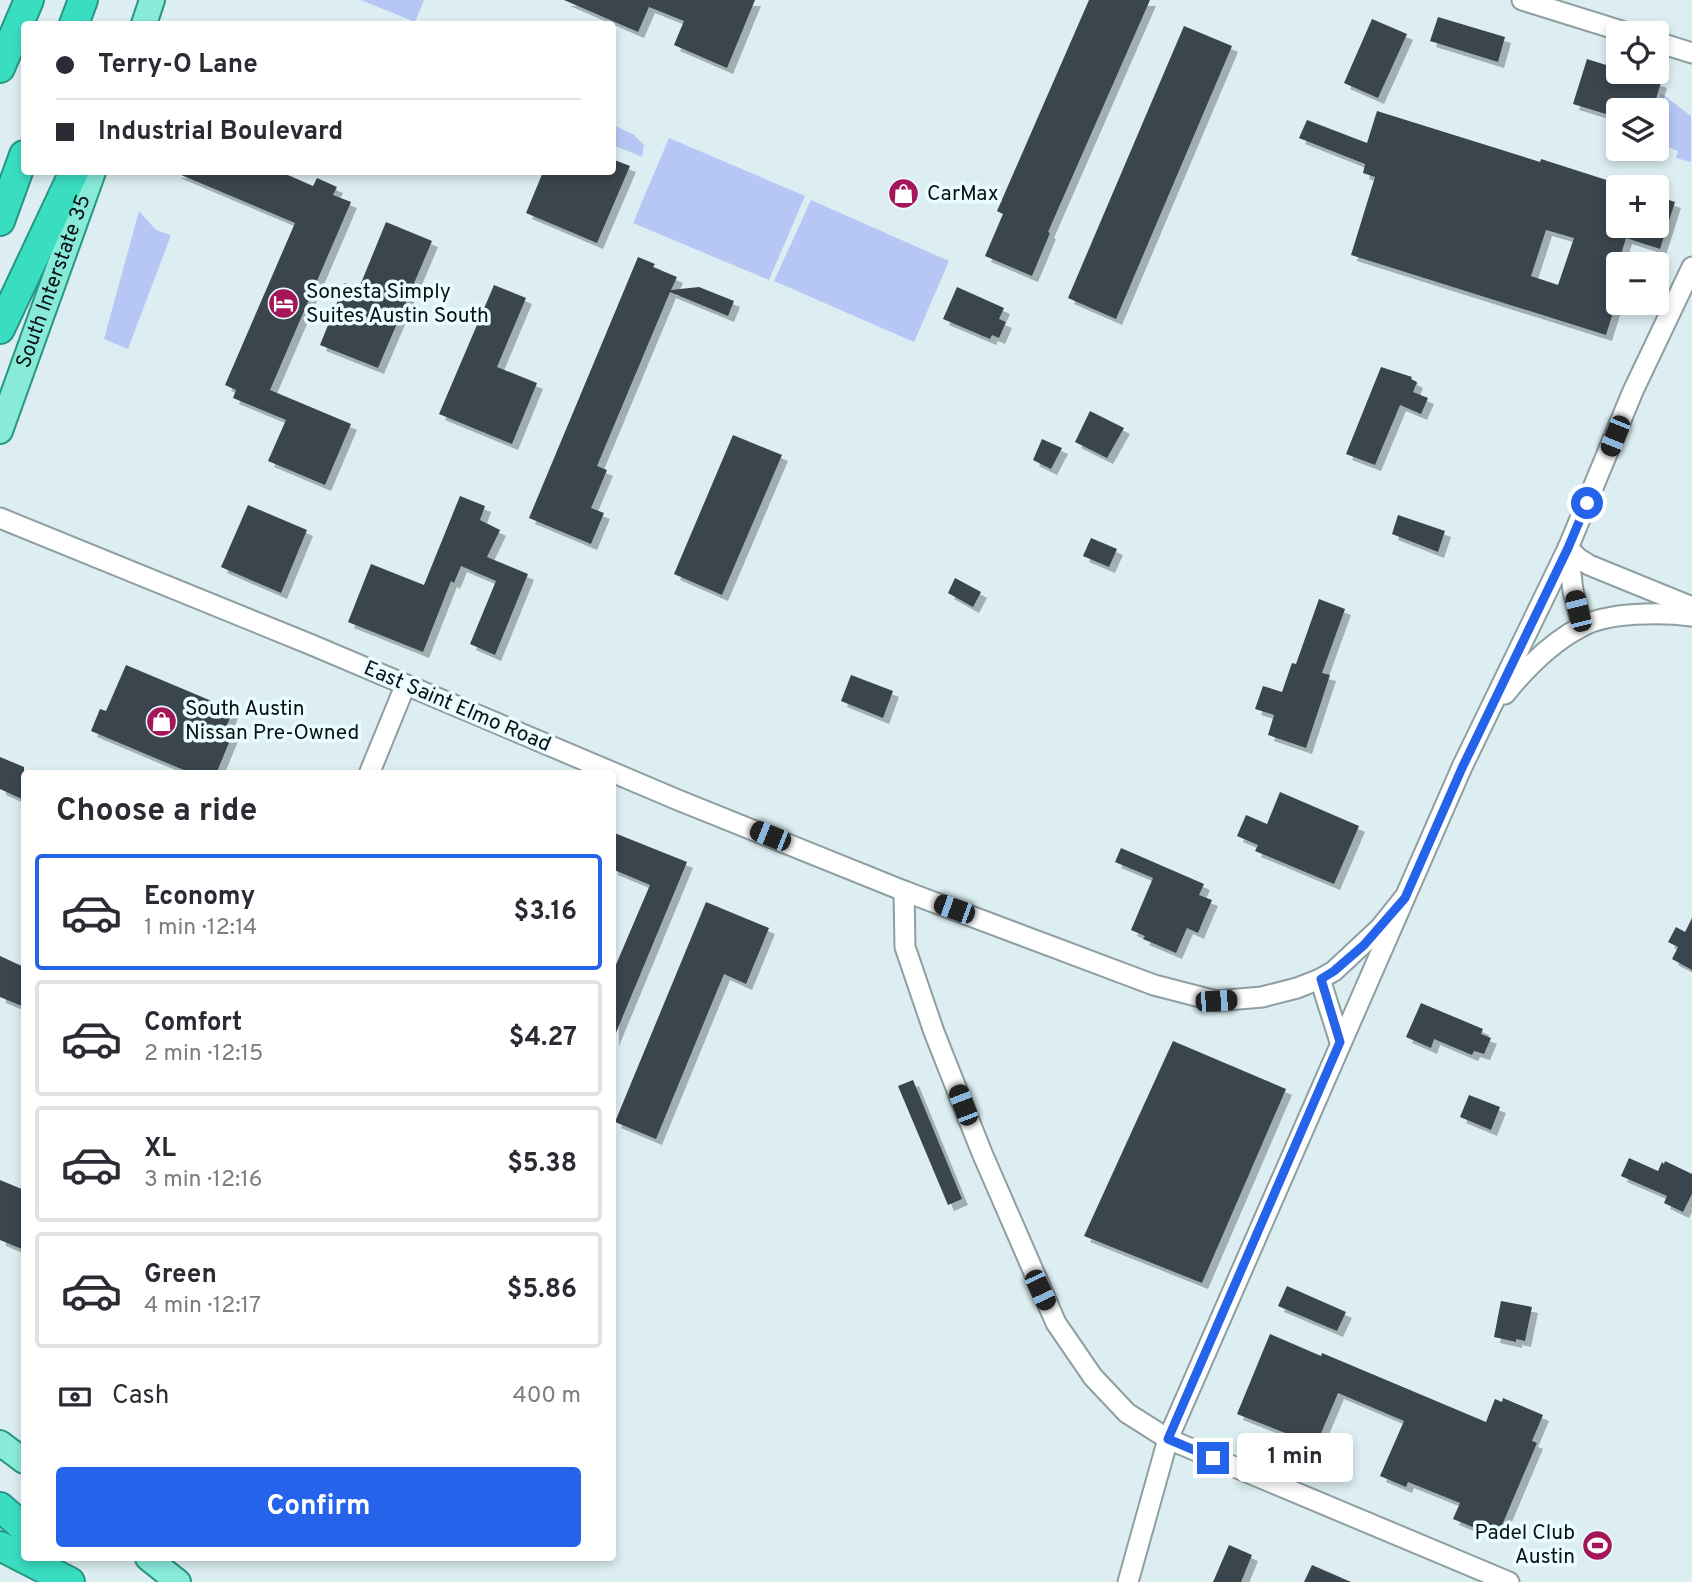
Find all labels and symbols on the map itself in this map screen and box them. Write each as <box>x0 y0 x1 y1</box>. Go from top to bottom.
shop icon: CarMax <box>887 177 921 211</box>
place label: CarMax <box>927 181 999 208</box>
street label: South Interstate 35 <box>10 191 97 372</box>
place label: Sonesta Simply Suites Austin South <box>306 279 489 330</box>
hotel icon: Sonesta Simply Suites Austin South <box>266 287 300 321</box>
car <box>1598 413 1633 459</box>
route start <box>1571 487 1603 519</box>
car <box>1563 588 1594 634</box>
street label: East Saint Elmo Road <box>359 655 555 759</box>
place label: South Austin Nissan Pre-Owned <box>185 696 359 747</box>
shop icon: South Austin Nissan Pre-Owned <box>145 704 179 738</box>
car <box>747 818 794 854</box>
car <box>931 892 978 926</box>
car <box>1195 989 1238 1013</box>
car <box>946 1082 981 1128</box>
car <box>1022 1267 1059 1313</box>
callout: 1 min <box>1238 1434 1353 1482</box>
route end <box>1197 1442 1229 1474</box>
place label: Padel Club Austin <box>1475 1520 1575 1571</box>
sports icon: Padel Club Austin <box>1581 1528 1615 1562</box>

